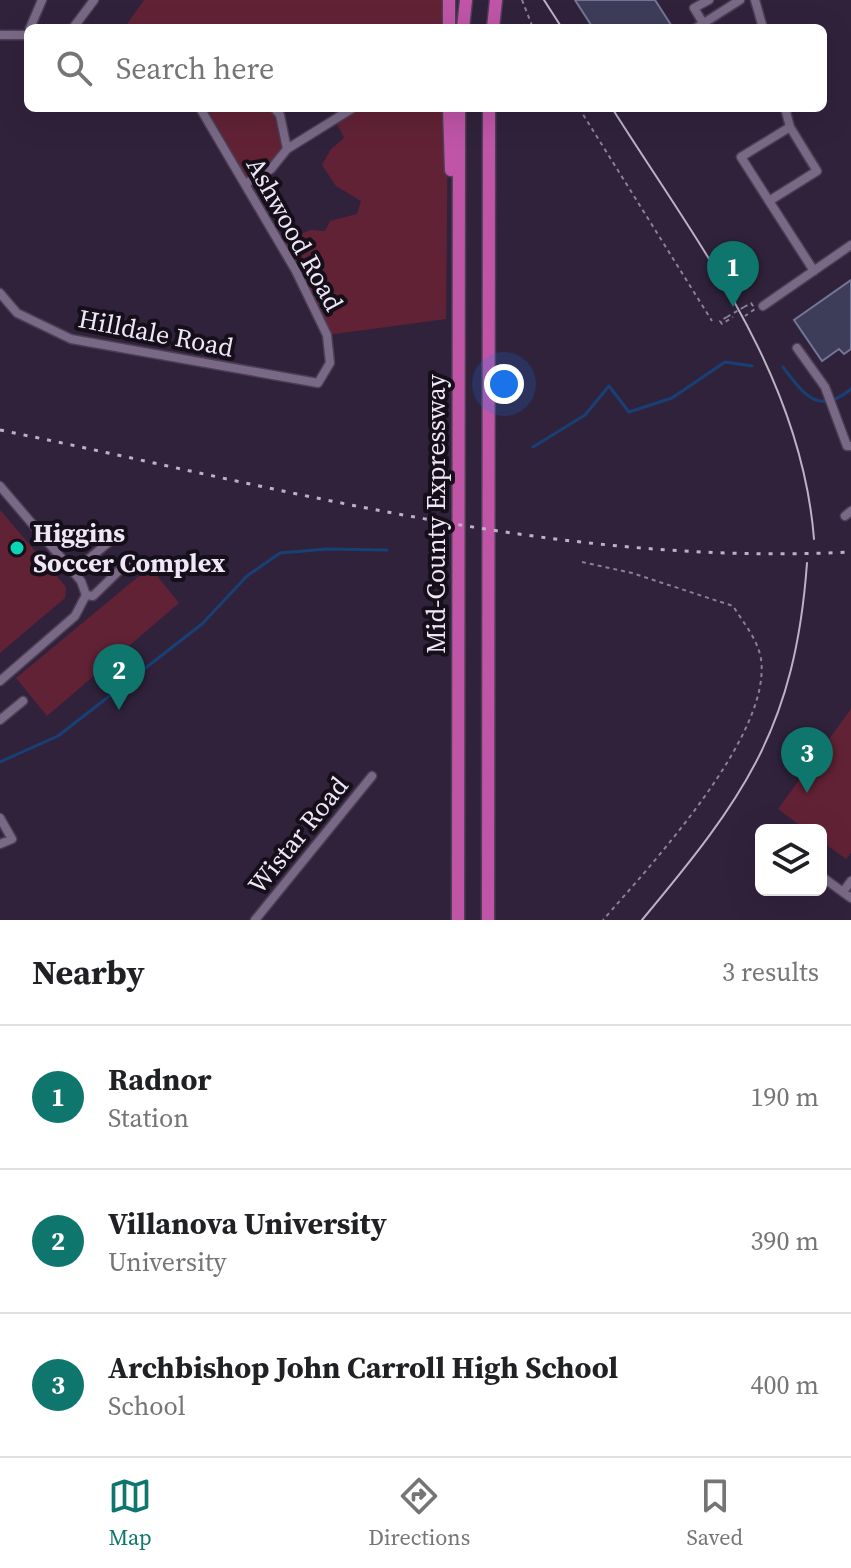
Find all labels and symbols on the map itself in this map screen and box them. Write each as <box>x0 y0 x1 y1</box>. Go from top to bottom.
street label: Ashwood Road <box>238 151 352 318</box>
pin: 1 <box>707 241 759 307</box>
street label: Hilldale Road <box>75 300 237 366</box>
your location <box>484 364 524 404</box>
street label: Mid-County Expressway <box>418 374 454 654</box>
place label: Higgins Soccer Complex <box>33 515 226 581</box>
marker: Higgins Soccer Complex <box>8 539 26 557</box>
pin: 2 <box>93 644 145 710</box>
pin: 3 <box>781 727 833 793</box>
street label: Wistar Road <box>240 769 357 901</box>

